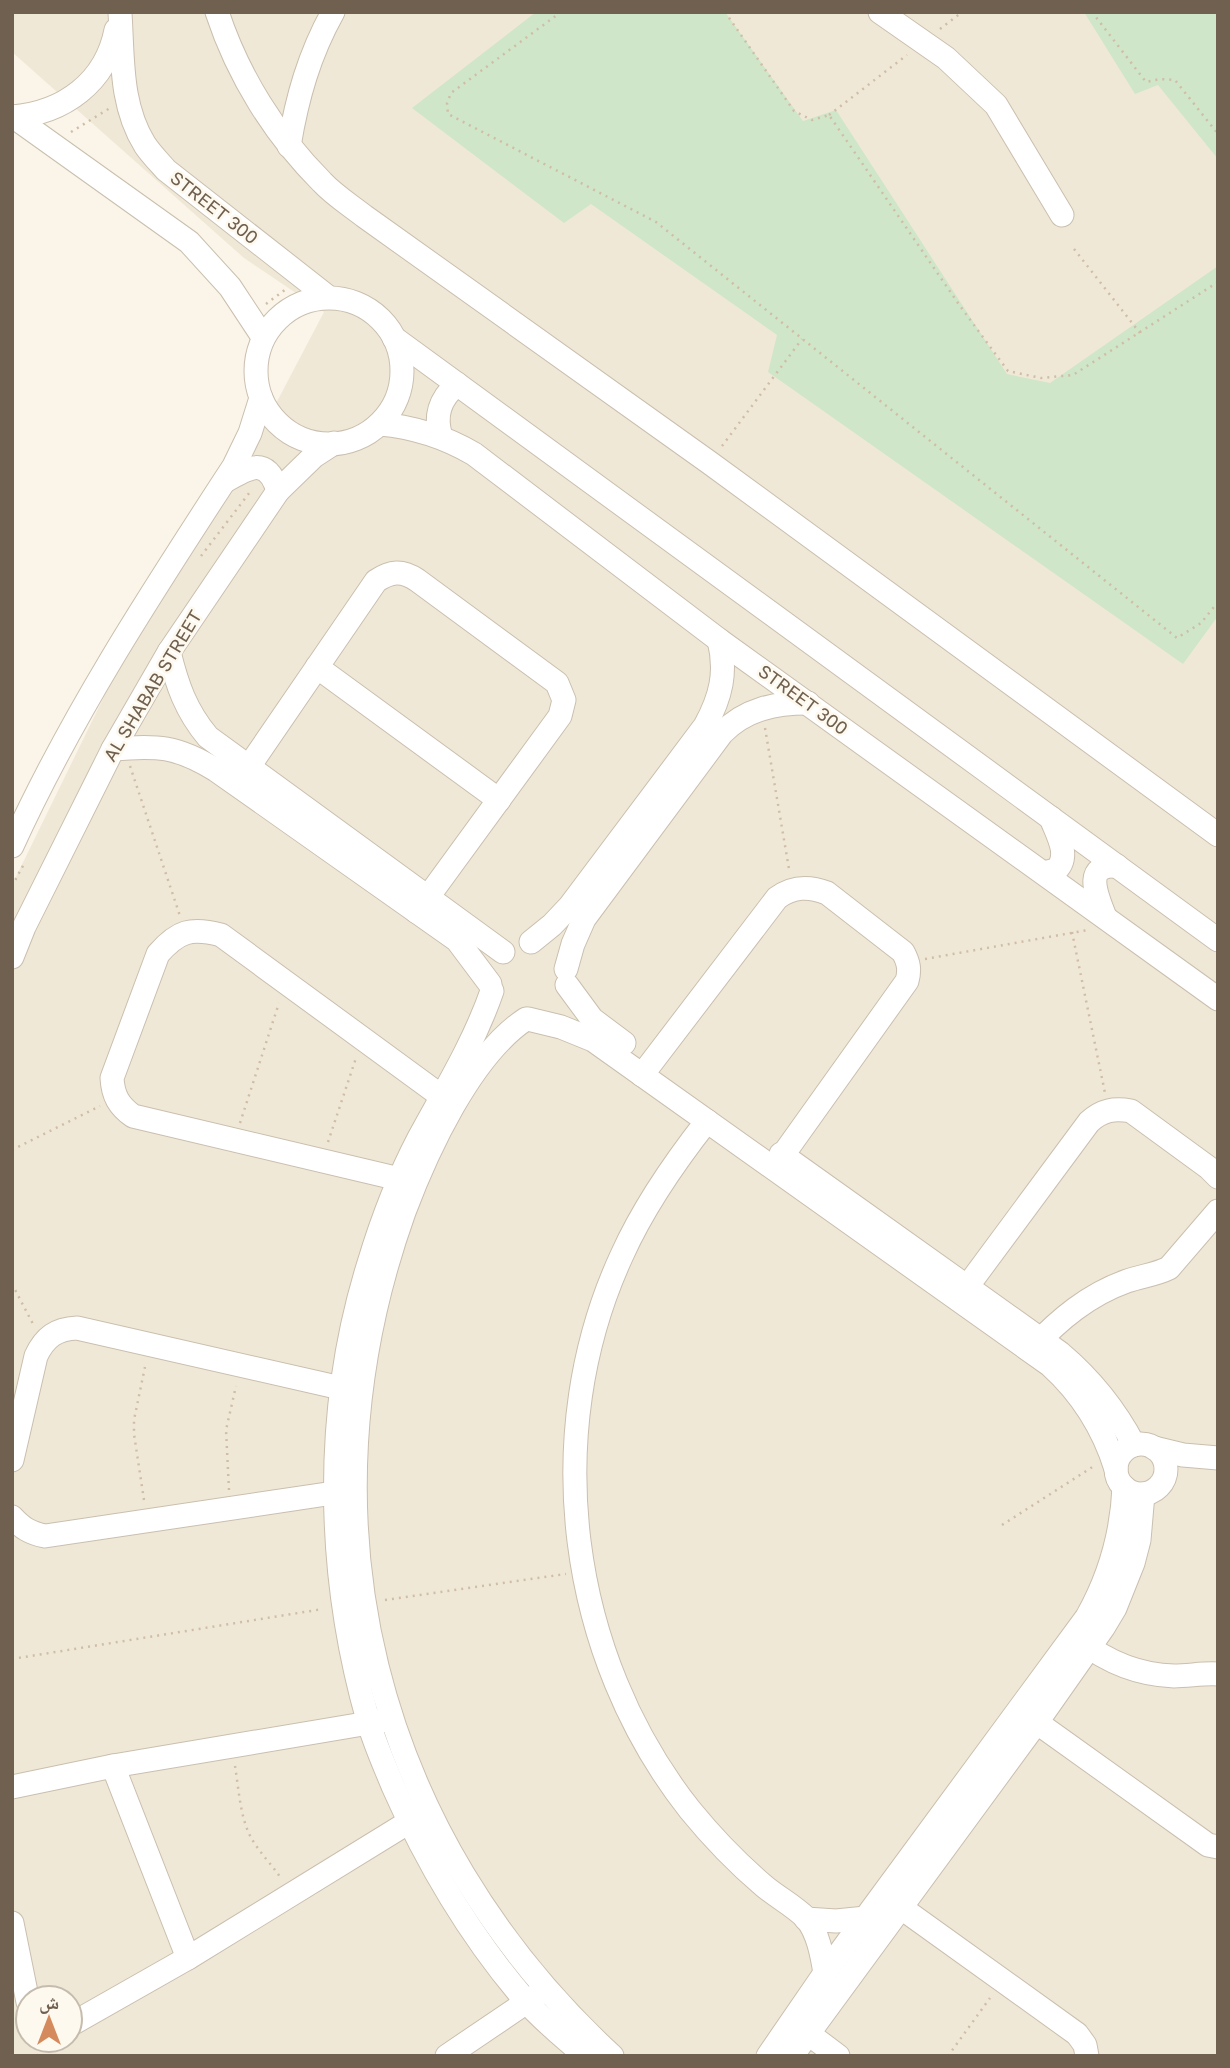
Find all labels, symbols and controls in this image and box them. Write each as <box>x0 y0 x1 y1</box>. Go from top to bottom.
street label: STREET 300 <box>166 166 263 248</box>
street label: AL SHABAB STREET <box>98 606 206 765</box>
street label: STREET 300 <box>754 659 853 739</box>
north arrow <box>14 1984 84 2054</box>
text: ش <box>39 1990 59 2014</box>

